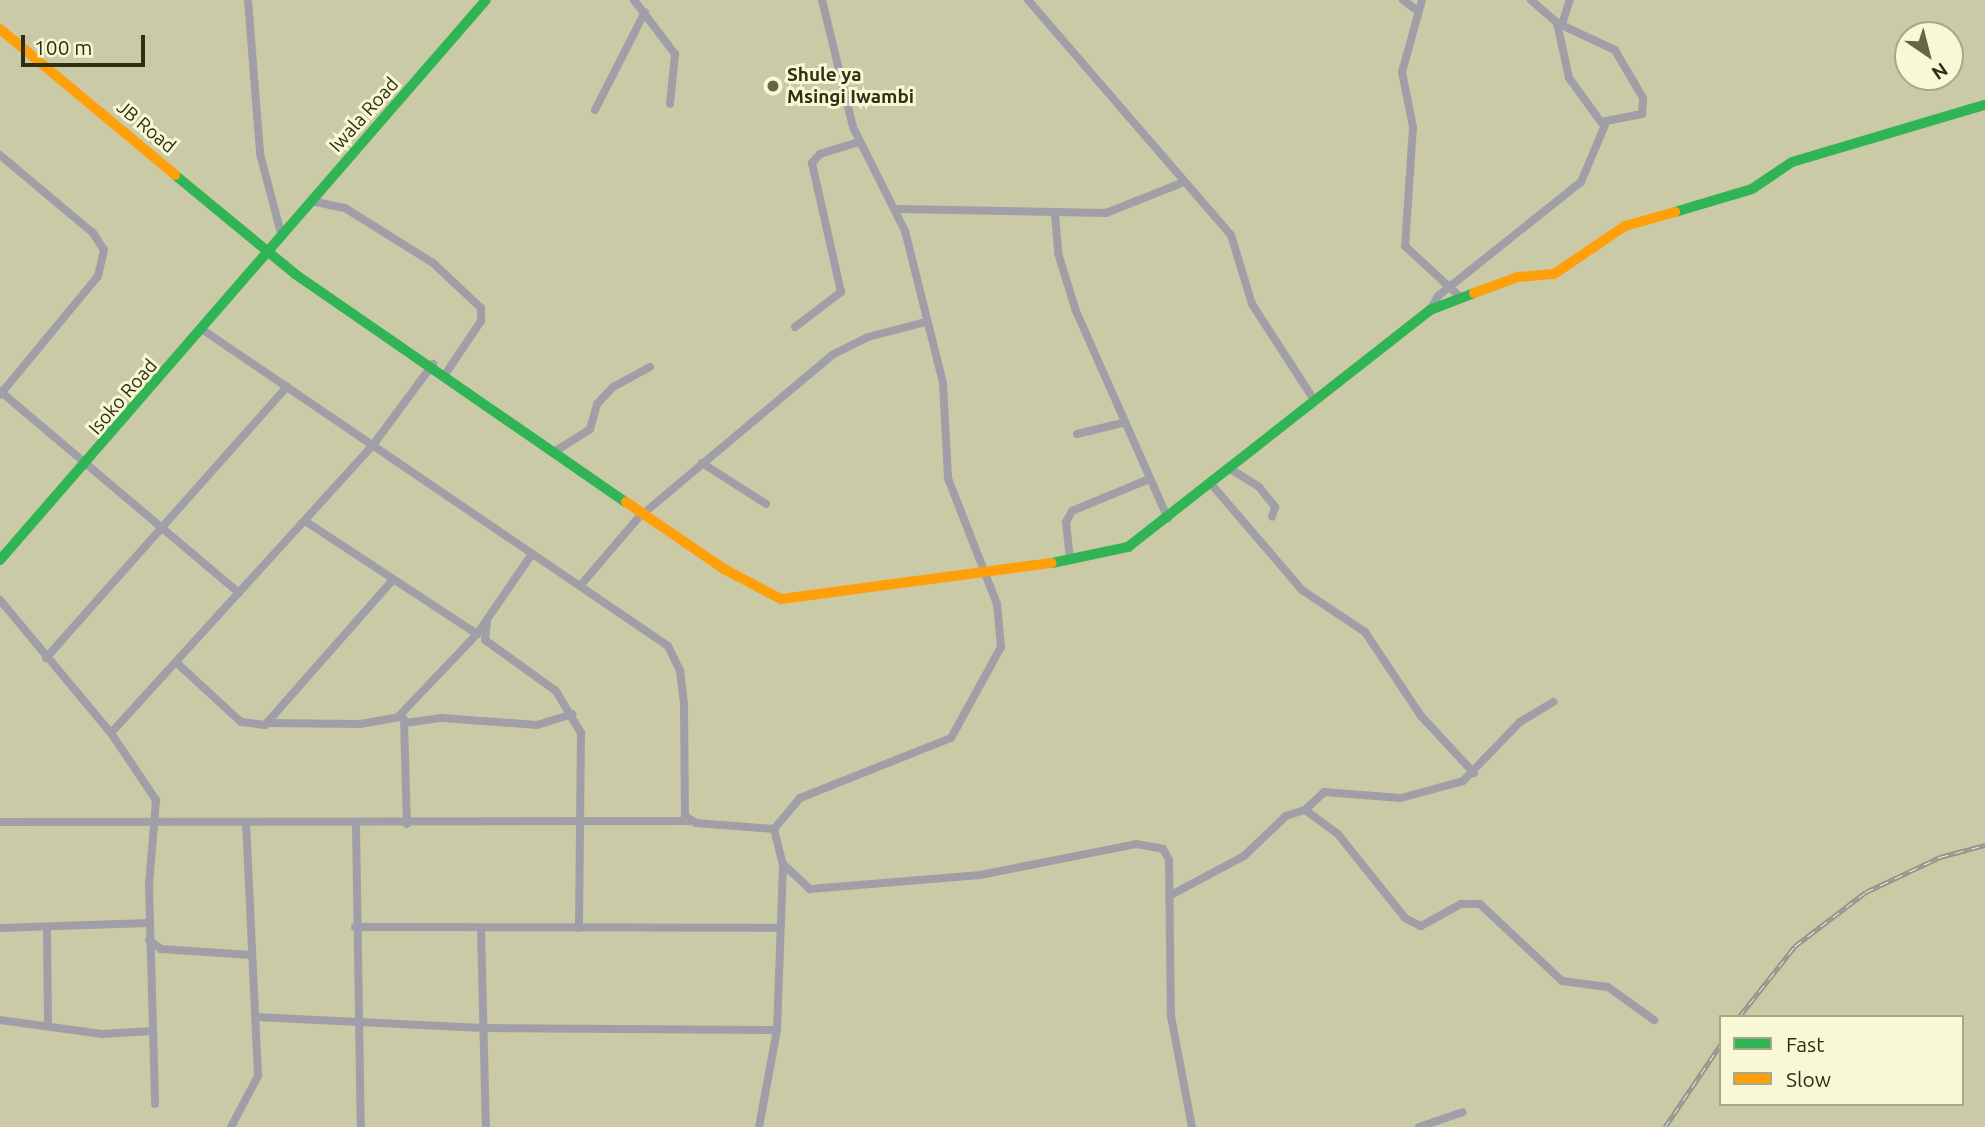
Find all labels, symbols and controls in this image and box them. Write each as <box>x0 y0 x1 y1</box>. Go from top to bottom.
scale bar <box>24 21 149 65</box>
north arrow <box>1894 21 1964 91</box>
text: 100 m <box>34 35 92 59</box>
text: N <box>1928 58 1952 85</box>
place label: Shule ya Msingi Iwambi <box>787 64 914 108</box>
street label: Iwala Road <box>325 73 403 157</box>
marker: Shule ya Msingi Iwambi <box>765 78 781 94</box>
street label: JB Road <box>112 96 180 158</box>
street label: Isoko Road <box>84 355 162 439</box>
legend <box>1719 1015 1964 1106</box>
text: Fast <box>1786 1032 1824 1056</box>
text: Slow <box>1786 1067 1831 1091</box>

